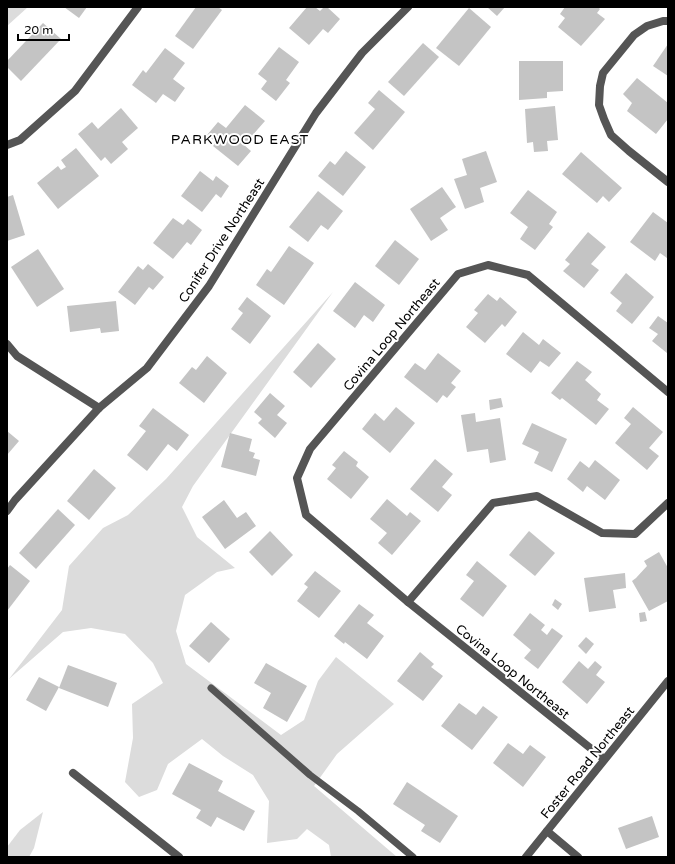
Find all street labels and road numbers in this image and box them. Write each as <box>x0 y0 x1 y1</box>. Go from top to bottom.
street label: Conifer Drive Northeast <box>176 175 268 306</box>
street label: Covina Loop Northeast <box>340 275 444 394</box>
street label: Covina Loop Northeast <box>452 621 573 723</box>
street label: Foster Road Northeast <box>538 703 638 822</box>

